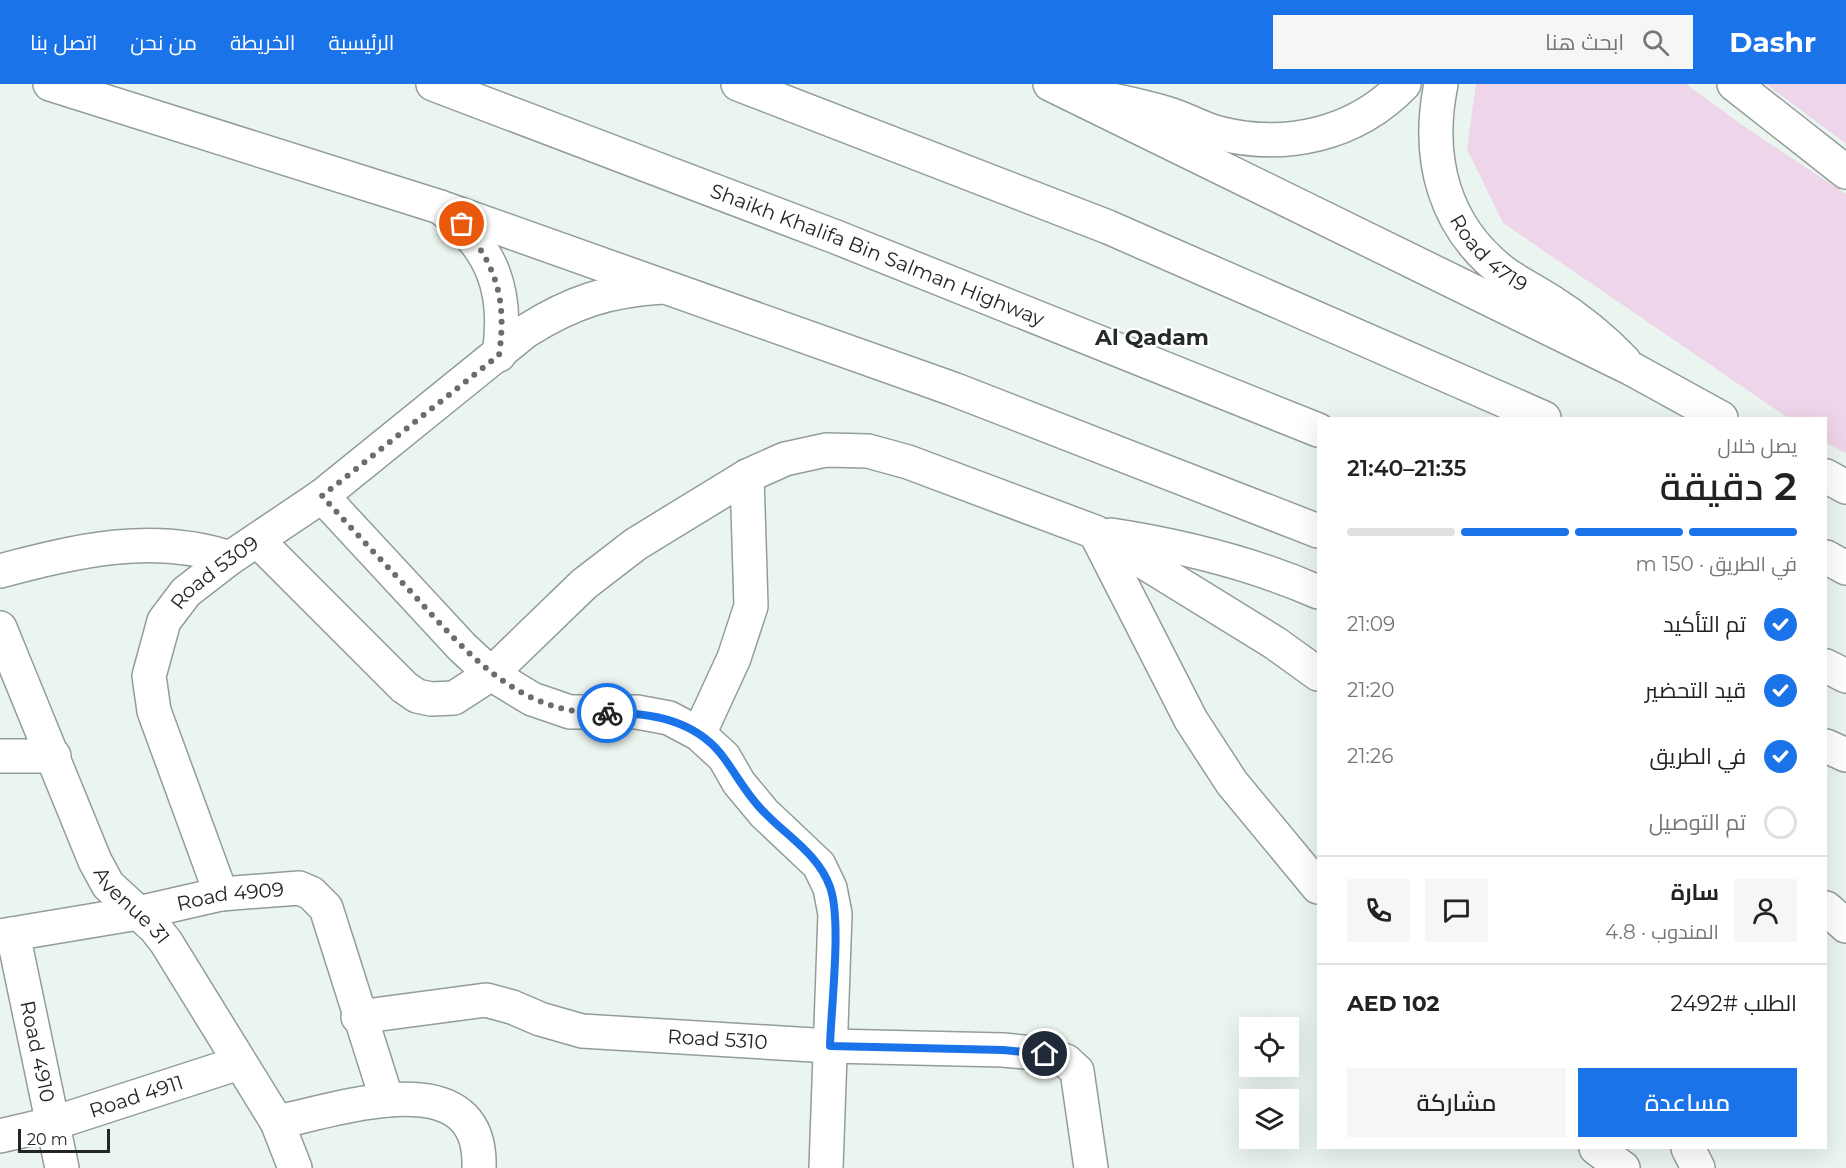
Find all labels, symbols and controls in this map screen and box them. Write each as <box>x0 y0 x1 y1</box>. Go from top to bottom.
search box <box>1273 15 1693 69</box>
text: Dashr <box>1729 25 1816 59</box>
icon: search <box>1639 26 1672 59</box>
text: ابحث هنا <box>1545 29 1624 56</box>
text: اتصل بنا <box>30 30 97 55</box>
text: من نحن <box>130 30 197 55</box>
text: الخريطة <box>230 30 296 55</box>
text: الرئيسية <box>329 30 394 55</box>
street label: Shaikh Khalifa Bin Salman Highway <box>707 178 1048 331</box>
pin <box>436 198 487 249</box>
icon: bag <box>445 207 478 240</box>
street label: Road 4719 <box>1445 210 1532 297</box>
district label: Al Qadam <box>1094 324 1209 351</box>
text: يصل خلال <box>1718 434 1797 458</box>
text: 21:35–21:40 <box>1347 455 1466 482</box>
text: 2 دقيقة <box>1660 462 1797 510</box>
street label: Road 5309 <box>165 530 263 614</box>
text: في الطريق · 150 m <box>1635 552 1797 576</box>
icon: check <box>1764 608 1797 641</box>
text: تم التأكيد <box>1663 611 1746 638</box>
text: 21:09 <box>1347 612 1395 636</box>
icon: check <box>1764 674 1797 707</box>
text: قيد التحضير <box>1645 677 1746 704</box>
text: 21:20 <box>1347 678 1394 702</box>
courier <box>577 683 637 743</box>
icon: bike <box>591 697 624 730</box>
icon: check <box>1764 740 1797 773</box>
text: في الطريق <box>1649 743 1746 770</box>
text: 21:26 <box>1347 744 1393 768</box>
text: تم التوصيل <box>1649 809 1746 836</box>
street label: Avenue 31 <box>89 863 175 949</box>
street label: Road 4909 <box>174 877 285 916</box>
button: phone <box>1347 879 1410 942</box>
button: chat <box>1425 879 1488 942</box>
text: سارة <box>1671 879 1719 906</box>
button: person <box>1734 879 1797 942</box>
text: المندوب · 4.8 <box>1605 920 1719 944</box>
text: AED 102 <box>1347 990 1439 1017</box>
text: الطلب #2492 <box>1670 990 1797 1017</box>
street label: Road 4910 <box>15 998 60 1104</box>
map controls <box>1239 1017 1299 1149</box>
button: locate <box>1239 1017 1299 1077</box>
street label: Road 5310 <box>667 1024 768 1054</box>
pin <box>1019 1028 1070 1079</box>
icon: home <box>1028 1037 1061 1070</box>
button: مشاركة <box>1347 1068 1566 1137</box>
button: مساعدة <box>1578 1068 1797 1137</box>
street label: Road 4911 <box>86 1070 186 1123</box>
button: layers <box>1239 1089 1299 1149</box>
scale bar <box>18 1126 110 1154</box>
text: 20 m <box>27 1130 68 1149</box>

